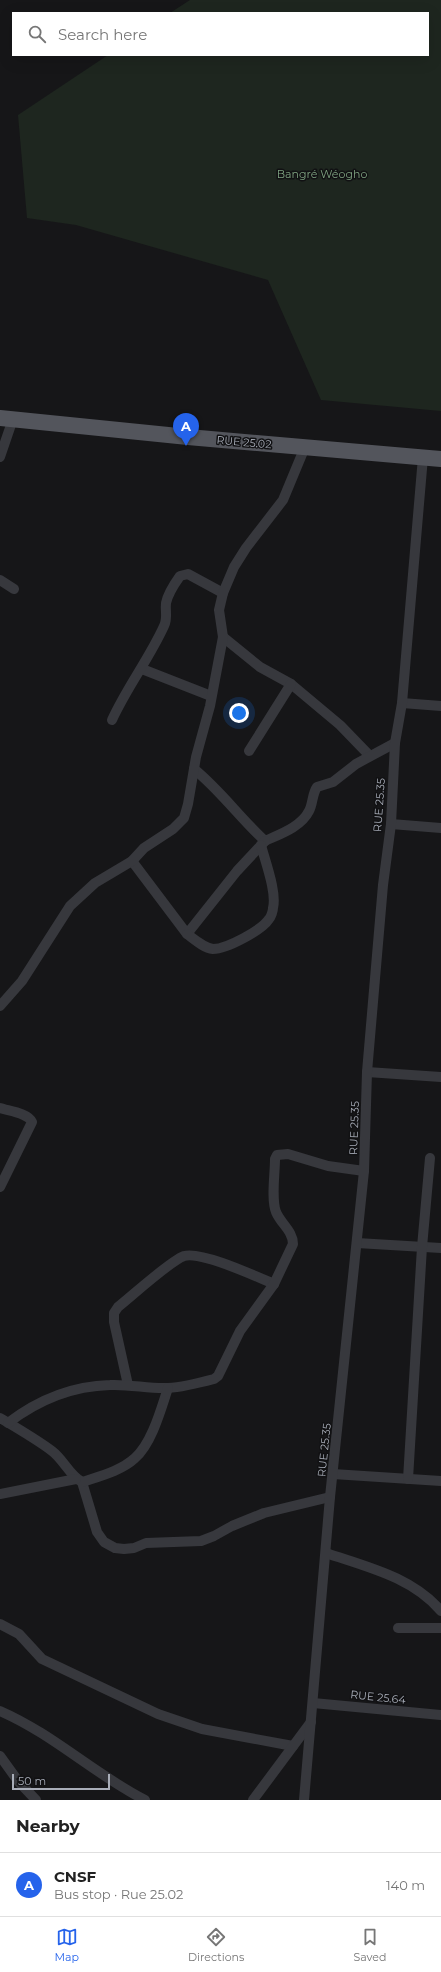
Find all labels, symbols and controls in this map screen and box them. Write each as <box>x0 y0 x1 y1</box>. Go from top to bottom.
search box <box>12 12 429 56</box>
icon: search <box>26 23 48 45</box>
text: Search here <box>58 25 147 44</box>
park label: Bangré Wéogho <box>277 167 367 181</box>
pin: A <box>173 413 199 446</box>
street label: RUE 25.02 <box>216 433 272 451</box>
your location <box>229 703 249 723</box>
street label: RUE 25.35 <box>370 777 388 833</box>
street label: RUE 25.35 <box>346 1101 362 1155</box>
street label: RUE 25.35 <box>314 1422 334 1478</box>
street label: RUE 25.64 <box>350 1687 407 1707</box>
scale bar <box>12 1772 110 1791</box>
text: 50 m <box>18 1774 46 1788</box>
text: Nearby <box>16 1816 80 1836</box>
text: CNSF <box>54 1867 96 1886</box>
text: A <box>24 1877 34 1893</box>
text: 140 m <box>386 1877 425 1893</box>
text: Bus stop · Rue 25.02 <box>54 1886 183 1902</box>
tab: Map <box>55 1926 79 1964</box>
tab: Directions <box>188 1926 244 1964</box>
tab: Saved <box>353 1926 386 1964</box>

